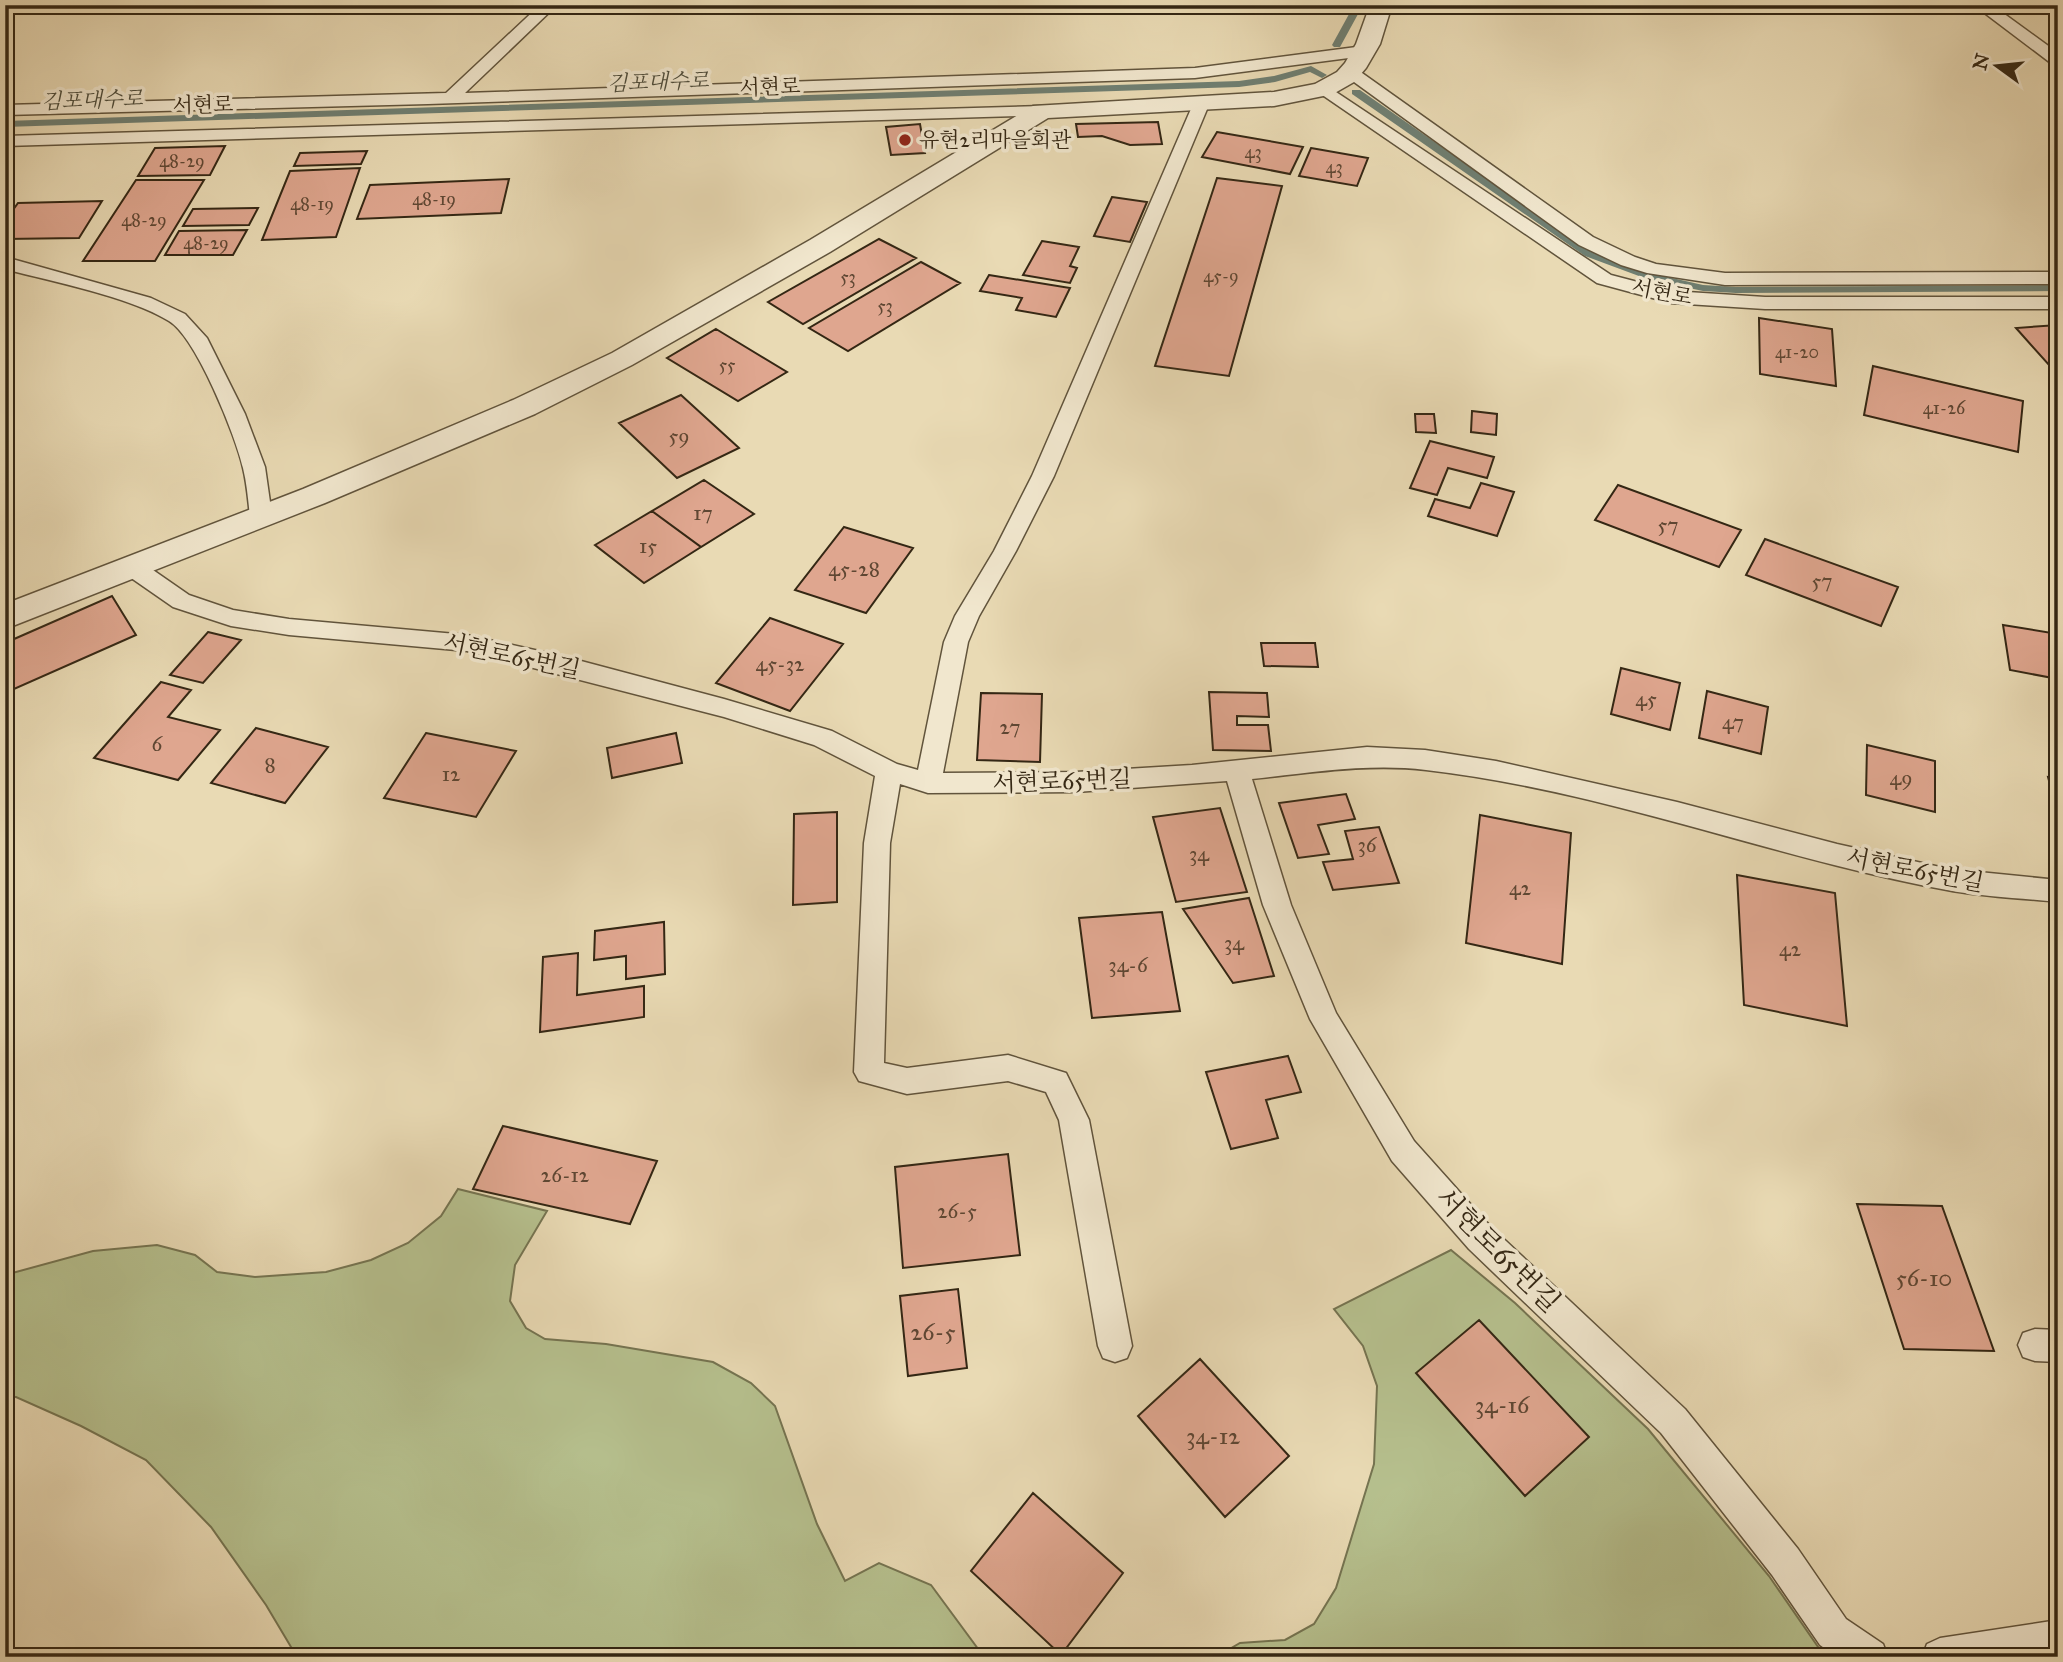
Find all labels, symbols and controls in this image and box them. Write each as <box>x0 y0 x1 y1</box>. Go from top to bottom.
north arrow <box>1962 32 2032 102</box>
text: N <box>1968 51 1994 72</box>
water label: 김포대수로 <box>607 67 710 97</box>
street label: 서현로 <box>739 73 801 101</box>
water label: 김포대수로 <box>41 85 144 115</box>
street label: 서현로 <box>172 91 234 119</box>
place label: 유현2리마을회관 <box>919 127 1072 153</box>
marker: 유현2리마을회관 <box>897 132 913 148</box>
house number: 43 <box>1244 141 1262 163</box>
house number: 48-29 <box>159 150 205 172</box>
house number: 43 <box>1325 156 1343 178</box>
house number: 48-19 <box>412 188 456 210</box>
house number: 48-19 <box>290 193 334 215</box>
house number: 48-29 <box>121 209 167 231</box>
house number: 48-29 <box>183 232 229 254</box>
house number: 45-9 <box>1203 265 1239 287</box>
house number: 53 <box>840 266 856 288</box>
street label: 서현로 <box>1630 273 1694 311</box>
house number: 53 <box>877 295 893 317</box>
house number: 41-20 <box>1775 341 1819 363</box>
house number: 55 <box>719 354 736 376</box>
house number: 41-26 <box>1923 397 1966 419</box>
house number: 59 <box>668 423 690 449</box>
house number: 17 <box>693 500 713 526</box>
house number: 57 <box>1658 512 1678 538</box>
house number: 15 <box>639 533 657 559</box>
house number: 45-28 <box>828 556 880 582</box>
house number: 57 <box>1812 568 1832 594</box>
street label: 서현로65번길 <box>441 627 583 685</box>
house number: 45-32 <box>756 651 805 677</box>
house number: 45 <box>1635 686 1657 712</box>
house number: 47 <box>1722 709 1744 735</box>
house number: 27 <box>1000 714 1021 740</box>
house number: 6 <box>152 731 164 757</box>
house number: 8 <box>264 752 276 778</box>
house number: 12 <box>442 761 461 787</box>
street label: 서현로65번길 <box>992 764 1132 798</box>
house number: 49 <box>1890 765 1912 791</box>
house number: 36 <box>1357 832 1378 858</box>
house number: 34 <box>1189 841 1210 867</box>
street label: 서현로65번길 <box>1844 842 1986 898</box>
house number: 42 <box>1509 875 1532 901</box>
house number: 34 <box>1224 930 1245 956</box>
house number: 42 <box>1779 936 1802 962</box>
house number: 34-6 <box>1108 952 1149 978</box>
house number: 26-12 <box>541 1162 590 1188</box>
street label: 서현로65번길 <box>1428 1180 1568 1320</box>
house number: 26-5 <box>937 1198 977 1224</box>
house number: 56-10 <box>1896 1263 1952 1293</box>
house number: 26-5 <box>910 1317 956 1347</box>
house number: 34-16 <box>1475 1390 1530 1420</box>
house number: 34-12 <box>1186 1421 1240 1451</box>

